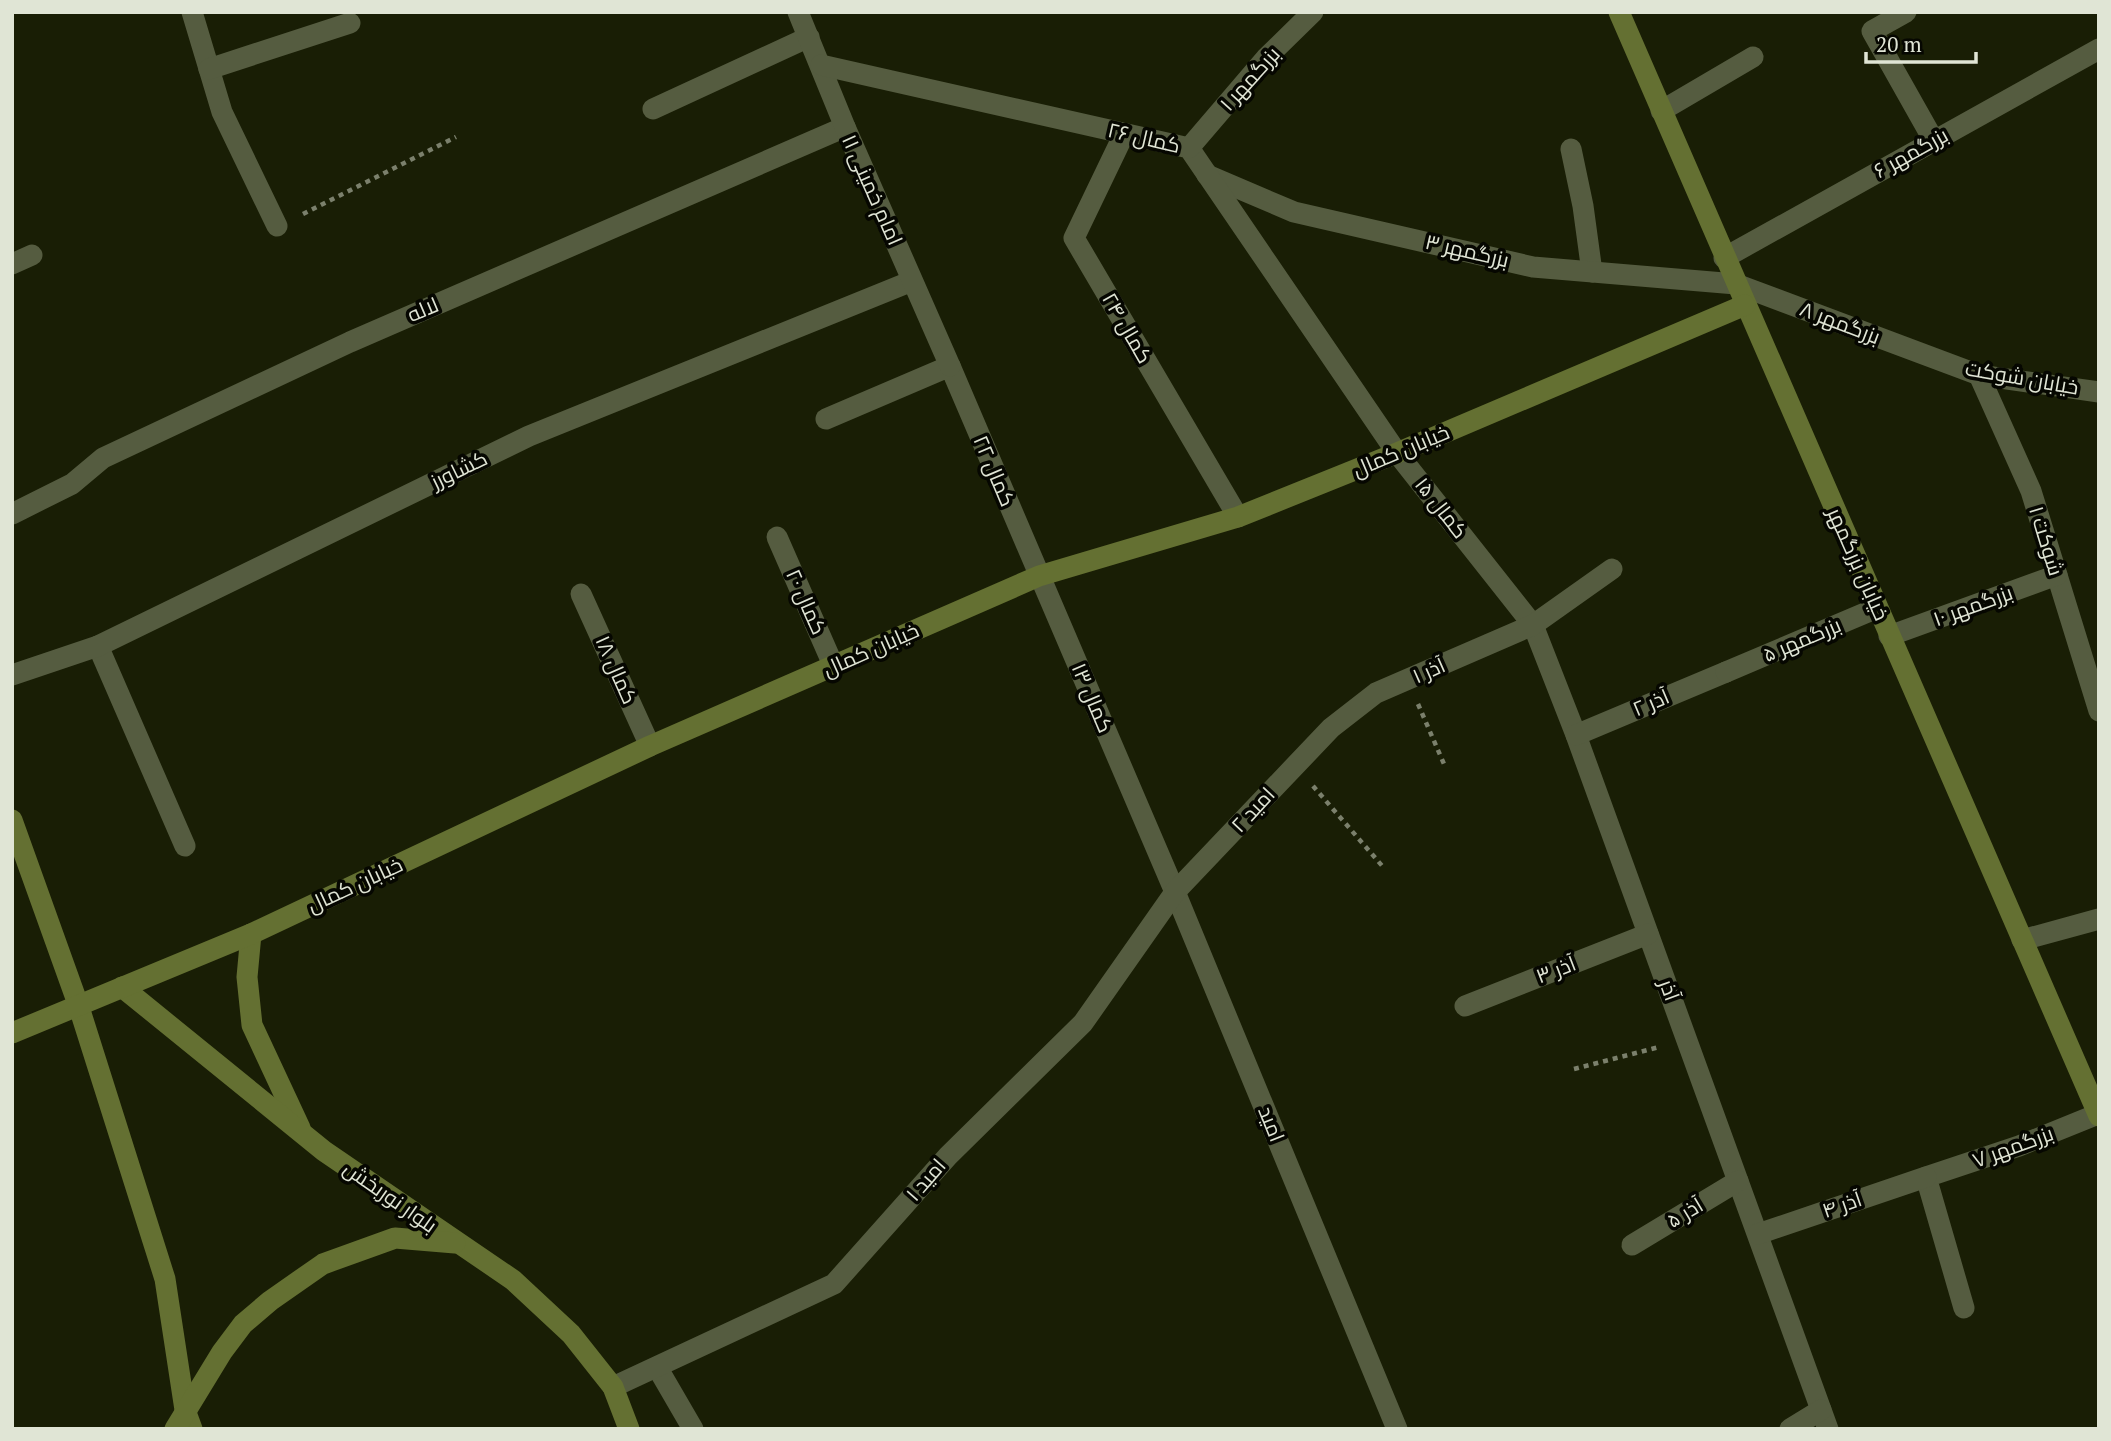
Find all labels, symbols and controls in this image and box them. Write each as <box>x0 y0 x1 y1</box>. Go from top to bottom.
scale bar <box>1866 21 1976 65</box>
text: 20 m <box>1876 30 1922 58</box>
street label: بزرگمهر ۱ <box>1213 40 1286 117</box>
street label: کمال ۲۶ <box>1105 115 1183 159</box>
street label: بزرگمهر ۶ <box>1868 120 1953 184</box>
street label: امام خمینی ۱۱ <box>835 130 910 250</box>
street label: بزرگمهر ۳ <box>1423 227 1512 273</box>
street label: کمال ۲۴ <box>1096 287 1159 368</box>
street label: لاله <box>403 290 443 328</box>
street label: بزرگمهر ۸ <box>1796 294 1885 350</box>
street label: خیابان شوکت <box>1963 353 2081 401</box>
street label: خیابان کمال <box>1348 417 1453 483</box>
street label: کمال ۲۲ <box>967 431 1022 510</box>
street label: کشاورز <box>425 443 492 495</box>
street label: کمال ۱۵ <box>1409 471 1475 544</box>
street label: خیابان بزرگمهر <box>1821 502 1896 624</box>
street label: شوکت ۱ <box>2023 502 2071 579</box>
street label: کمال ۲۰ <box>780 564 834 639</box>
street label: بزرگمهر ۱۰ <box>1929 578 2016 632</box>
street label: بزرگمهر ۵ <box>1758 610 1845 668</box>
street label: خیابان کمال <box>818 615 923 683</box>
street label: کمال ۱۸ <box>589 631 644 708</box>
street label: آذر ۱ <box>1408 650 1450 690</box>
street label: کمال ۱۳ <box>1066 658 1120 737</box>
street label: آذر ۲ <box>1628 682 1674 722</box>
street label: امید ۲ <box>1224 780 1280 838</box>
street label: خیابان کمال <box>302 850 407 918</box>
street label: آذر ۳ <box>1532 949 1580 989</box>
street label: آذر <box>1653 974 1687 1005</box>
street label: امید <box>1252 1101 1292 1146</box>
street label: بزرگمهر ۷ <box>1968 1119 2057 1174</box>
street label: امید ۱ <box>899 1152 952 1207</box>
street label: بلوار نوربخش <box>338 1154 443 1239</box>
street label: آذر ۴ <box>1818 1184 1866 1224</box>
street label: آذر ۵ <box>1661 1190 1708 1234</box>

